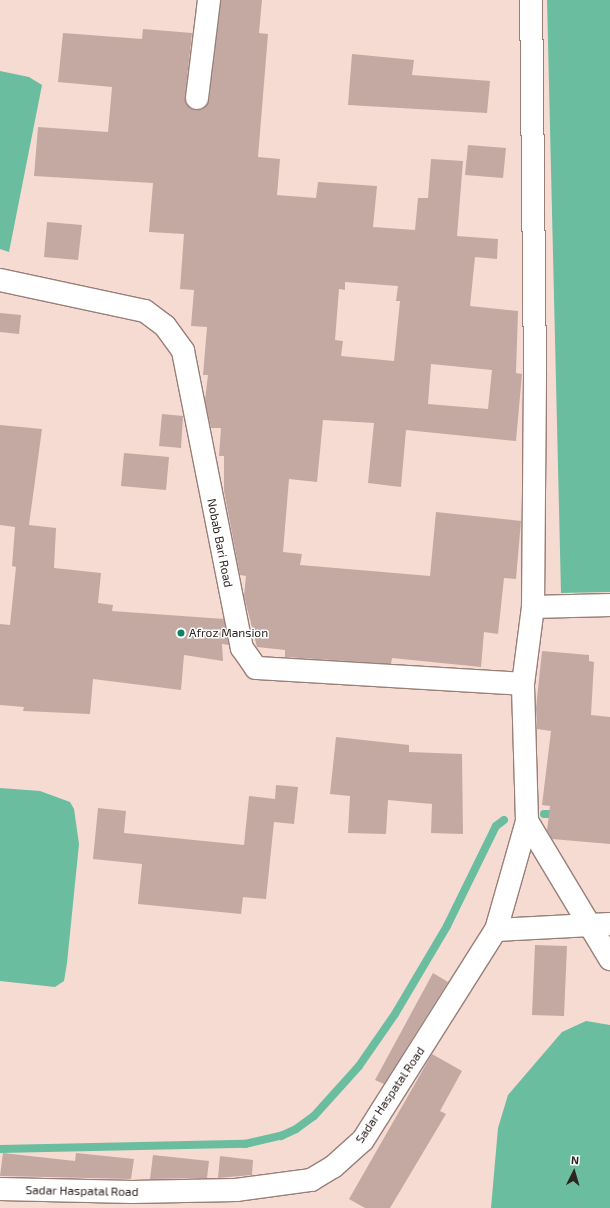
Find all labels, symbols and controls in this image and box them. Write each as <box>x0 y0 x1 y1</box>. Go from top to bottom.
street label: Nobab Bari Road <box>204 497 236 589</box>
place label: Afroz Mansion <box>189 626 268 640</box>
marker: Afroz Mansion <box>176 628 186 638</box>
street label: Sadar Haspatal Road <box>352 1044 428 1146</box>
north arrow <box>554 1152 594 1192</box>
text: N <box>571 1153 580 1166</box>
street label: Sadar Haspatal Road <box>25 1183 139 1199</box>

